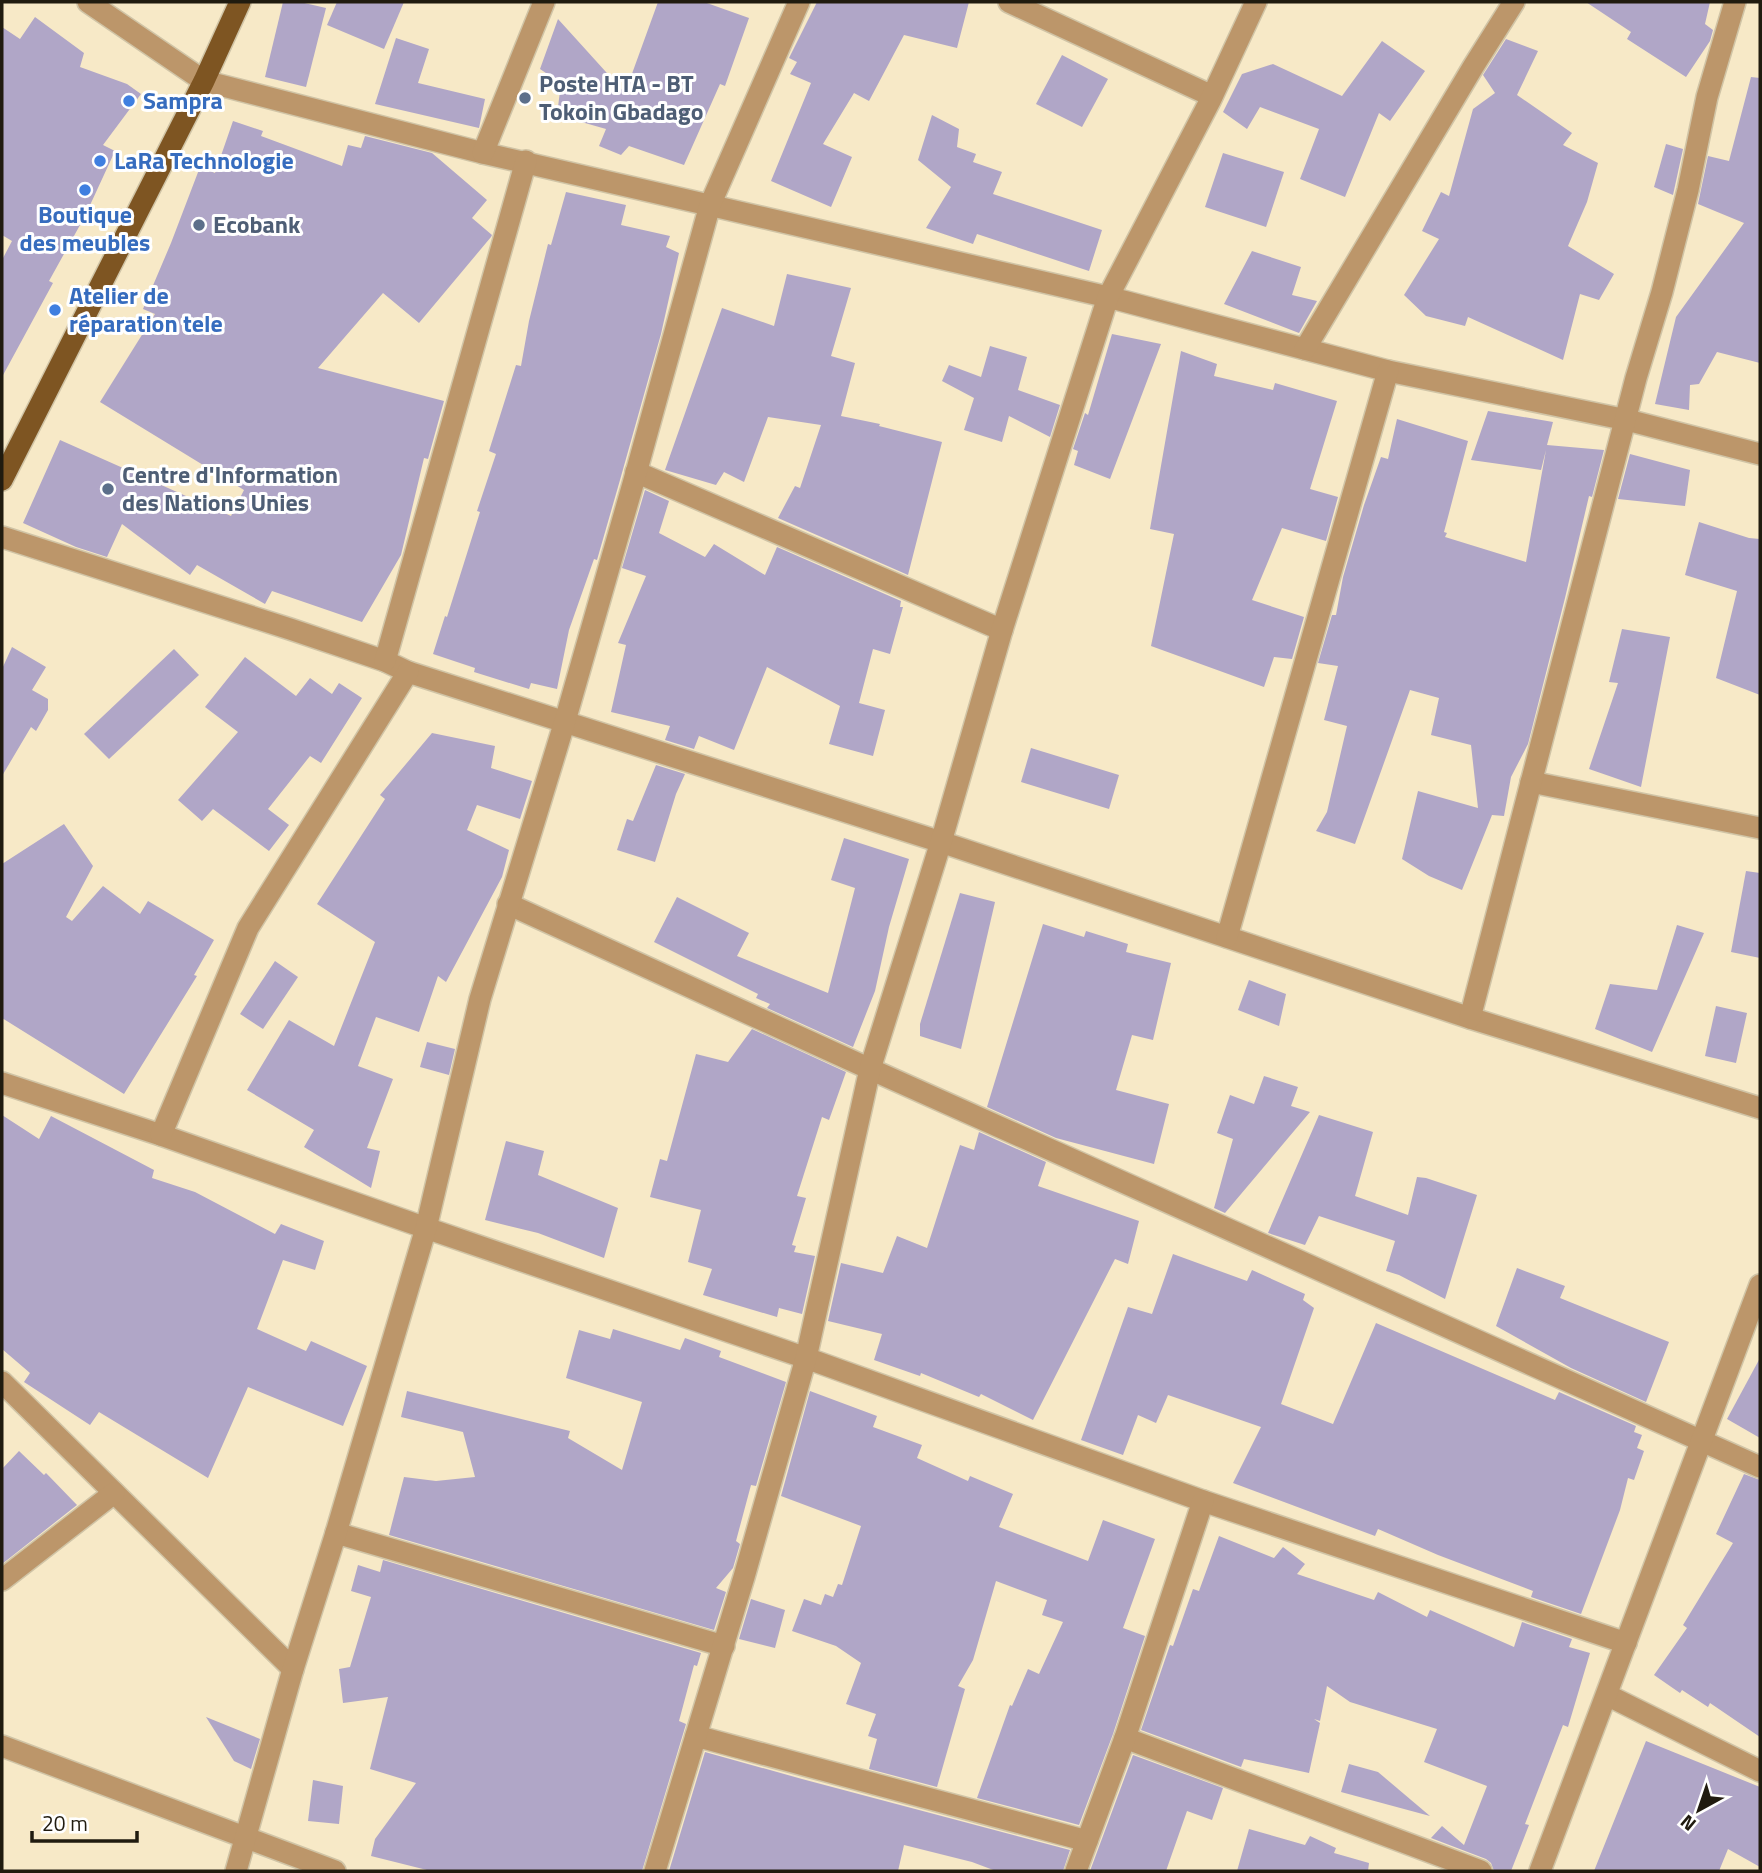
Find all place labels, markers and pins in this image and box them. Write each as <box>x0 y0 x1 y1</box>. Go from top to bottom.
place label: Poste HTA - BT Tokoin Gbadago <box>539 65 703 129</box>
place label: Sampra <box>143 82 223 118</box>
marker: Poste HTA - BT Tokoin Gbadago <box>517 90 533 106</box>
marker: Sampra <box>121 93 137 109</box>
place label: LaRa Technologie <box>114 142 294 178</box>
marker: LaRa Technologie <box>92 153 108 169</box>
marker: Boutique des meubles <box>77 182 93 198</box>
place label: Boutique des meubles <box>20 196 150 260</box>
place label: Ecobank <box>213 206 301 242</box>
marker: Ecobank <box>191 217 207 233</box>
place label: Atelier de réparation tele <box>69 277 223 341</box>
marker: Atelier de réparation tele <box>47 302 63 318</box>
place label: Centre d'Information des Nations Unies <box>122 456 338 520</box>
marker: Centre d'Information des Nations Unies <box>100 481 116 497</box>

